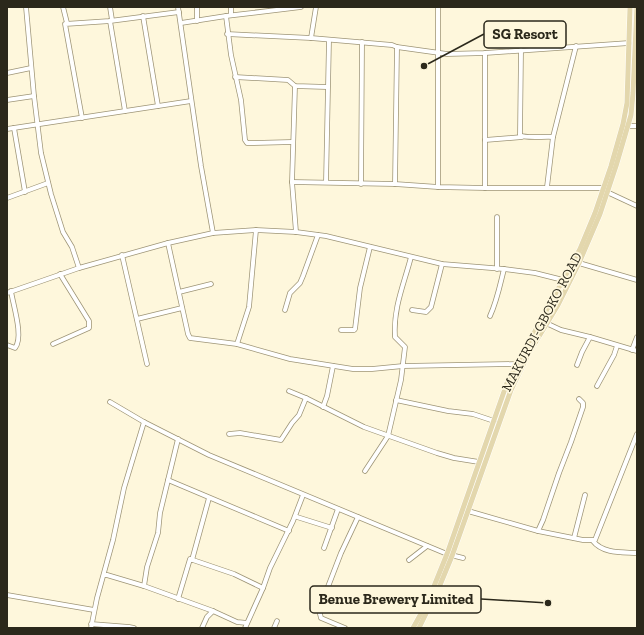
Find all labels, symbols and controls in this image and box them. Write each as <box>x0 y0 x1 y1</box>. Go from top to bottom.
callout: SG Resort <box>484 21 566 48</box>
text: SG Resort <box>492 25 559 43</box>
street label: MAKURDI-GBOKO ROAD <box>498 249 586 395</box>
callout: Benue Brewery Limited <box>310 586 481 613</box>
text: Benue Brewery Limited <box>318 590 474 608</box>

